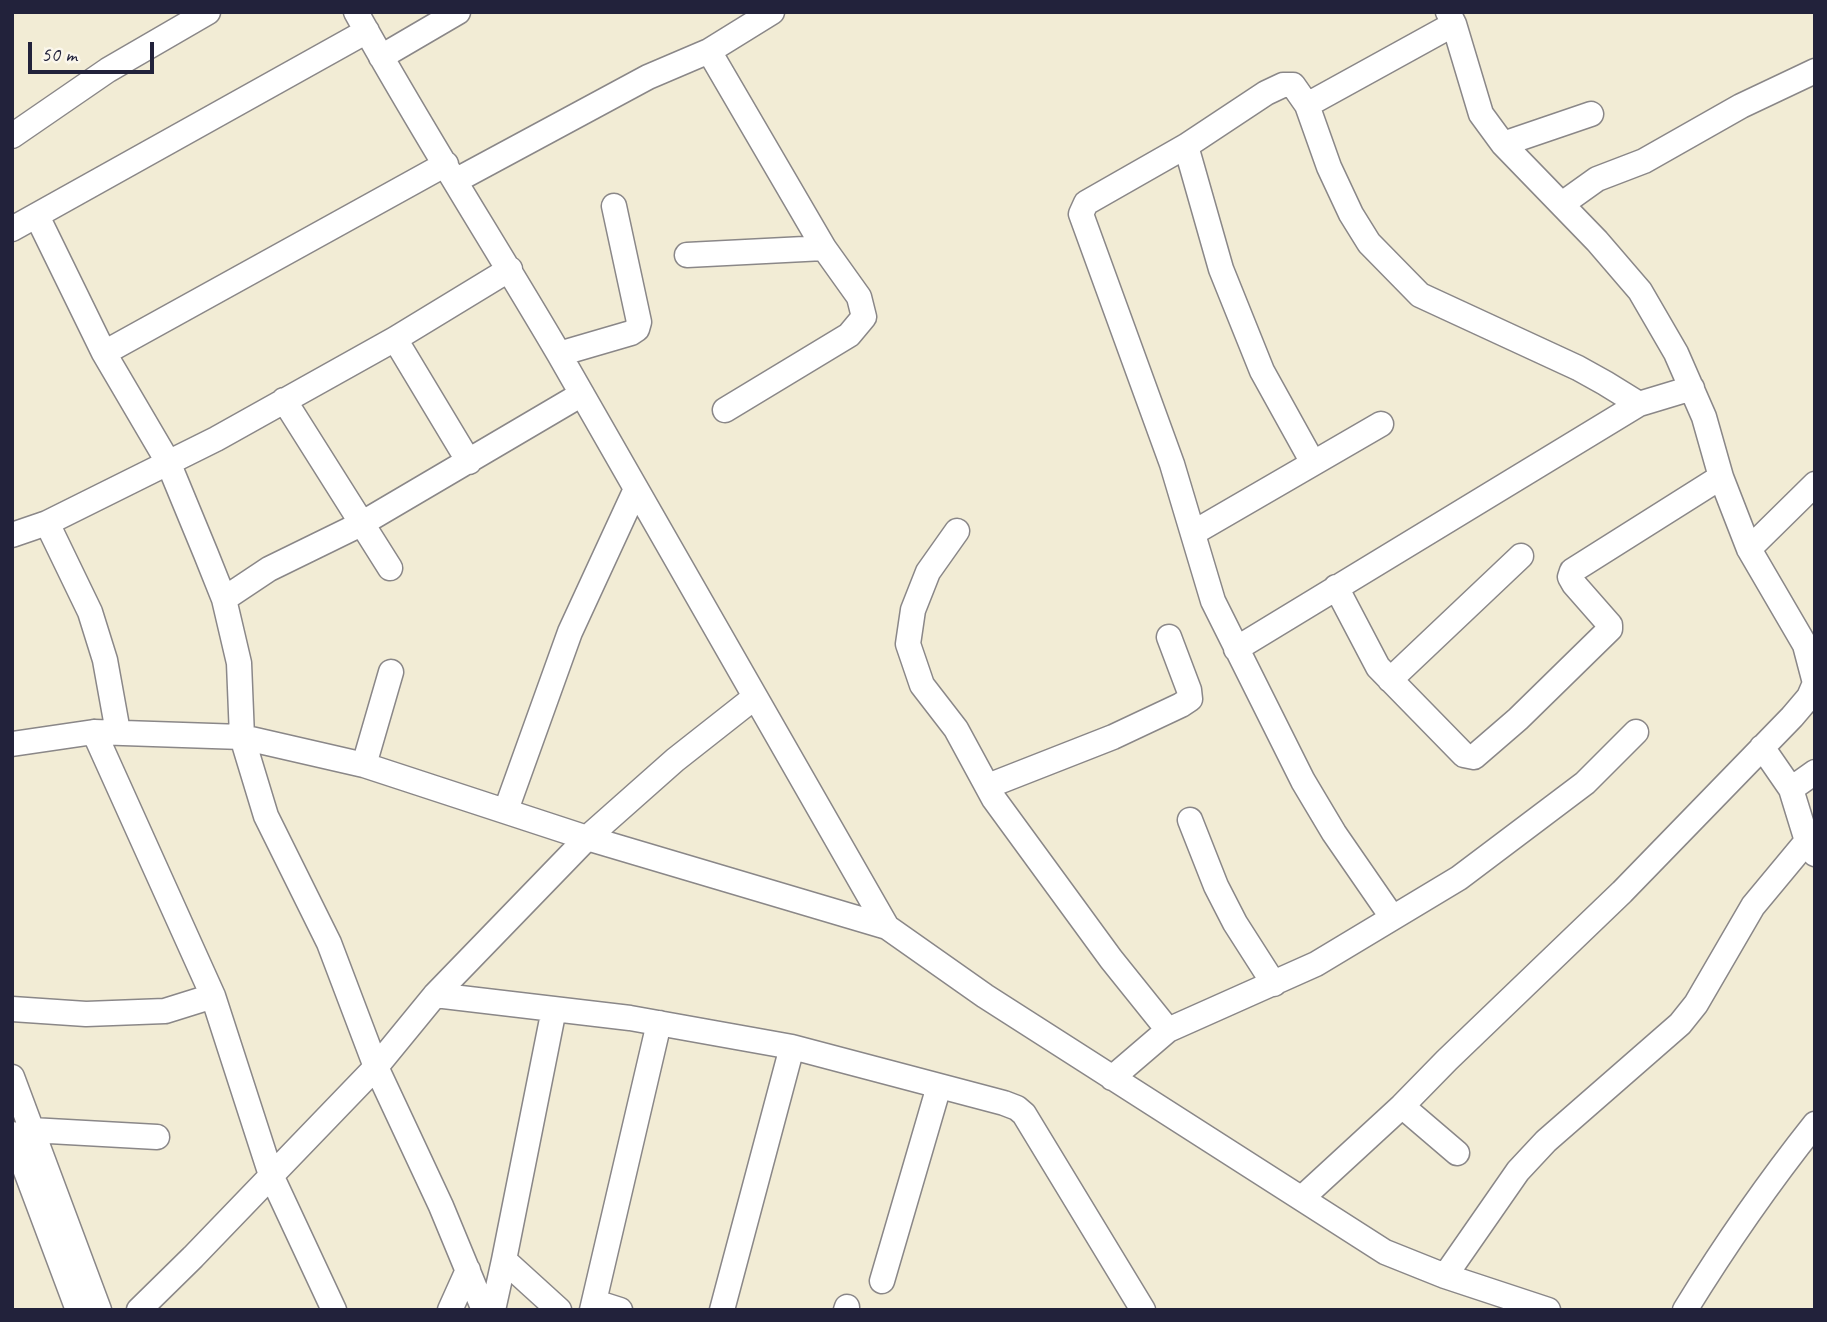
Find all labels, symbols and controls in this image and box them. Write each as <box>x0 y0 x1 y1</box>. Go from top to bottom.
scale bar <box>32 28 158 72</box>
text: 50 m <box>41 41 77 67</box>

